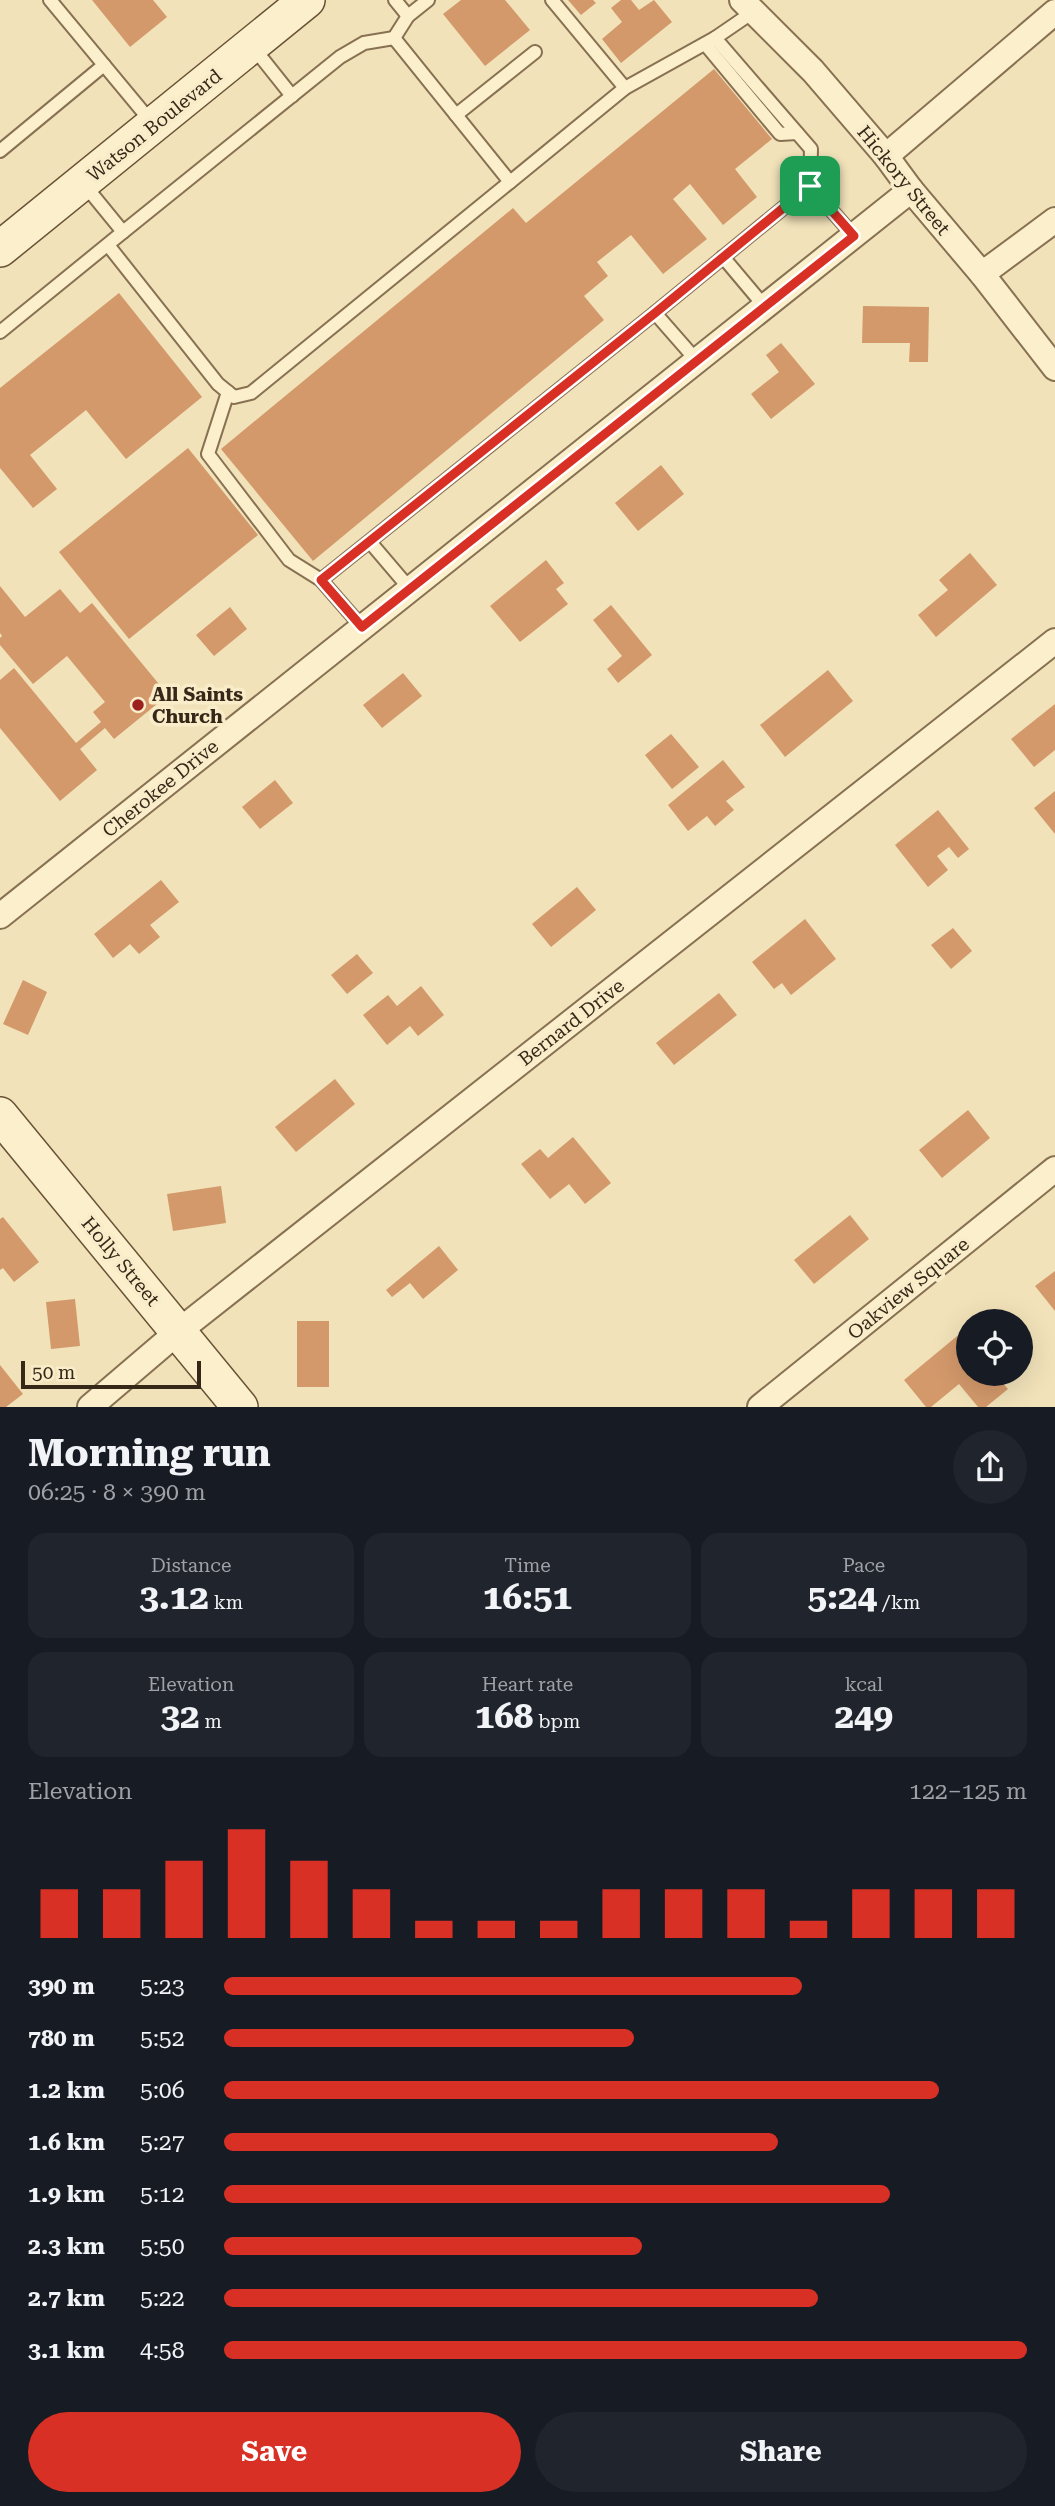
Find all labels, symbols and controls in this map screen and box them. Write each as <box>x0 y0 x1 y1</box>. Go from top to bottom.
street label: Watson Boulevard <box>82 64 226 187</box>
street label: Hickory Street <box>852 121 955 240</box>
pin <box>780 156 840 216</box>
icon: arrive <box>791 167 829 205</box>
place label: All Saints Church <box>152 683 243 728</box>
marker: All Saints Church <box>130 697 146 713</box>
street label: Cherokee Drive <box>98 735 223 842</box>
street label: Bernard Drive <box>514 974 629 1071</box>
street label: Holly Street <box>77 1212 165 1311</box>
street label: Oakview Square <box>843 1232 974 1344</box>
map controls <box>956 1309 1033 1386</box>
button: locate <box>956 1309 1033 1386</box>
scale bar <box>21 1358 201 1390</box>
text: 50 m <box>32 1361 75 1384</box>
button: share <box>953 1430 1027 1504</box>
text: Morning run <box>28 1431 271 1475</box>
text: 06:25 · 8 × 390 m <box>28 1479 206 1506</box>
text: Distance <box>151 1554 231 1577</box>
text: Time <box>504 1554 551 1577</box>
text: Pace <box>842 1554 885 1577</box>
text: 3.12 <box>139 1577 209 1618</box>
text: 16:51 <box>483 1577 572 1618</box>
text: 5:24 <box>807 1577 877 1618</box>
text: km <box>209 1591 243 1614</box>
text: /km <box>877 1591 920 1614</box>
text: Elevation <box>148 1673 234 1696</box>
text: Heart rate <box>482 1673 573 1696</box>
text: kcal <box>845 1673 883 1696</box>
text: 32 <box>160 1696 200 1737</box>
text: 168 <box>475 1696 533 1737</box>
text: 249 <box>834 1696 893 1737</box>
text: m <box>200 1710 222 1733</box>
text: bpm <box>533 1710 580 1733</box>
text: Elevation <box>28 1778 132 1805</box>
text: 122–125 m <box>909 1778 1027 1805</box>
text: 390 m <box>28 1973 95 2000</box>
text: 5:23 <box>140 1973 185 2000</box>
text: 780 m <box>28 2025 95 2052</box>
text: 5:52 <box>140 2025 185 2052</box>
text: 1.2 km <box>28 2077 105 2104</box>
text: 5:06 <box>140 2077 185 2104</box>
text: 1.6 km <box>28 2129 105 2156</box>
text: 5:27 <box>140 2129 185 2156</box>
text: 1.9 km <box>28 2181 105 2208</box>
text: 5:12 <box>140 2181 185 2208</box>
text: 2.3 km <box>28 2233 105 2260</box>
text: 5:50 <box>140 2233 185 2260</box>
text: 2.7 km <box>28 2285 105 2312</box>
text: 5:22 <box>140 2285 185 2312</box>
text: 3.1 km <box>28 2337 105 2364</box>
text: 4:58 <box>140 2337 185 2364</box>
button: Save <box>28 2412 521 2492</box>
button: Share <box>535 2412 1027 2492</box>

